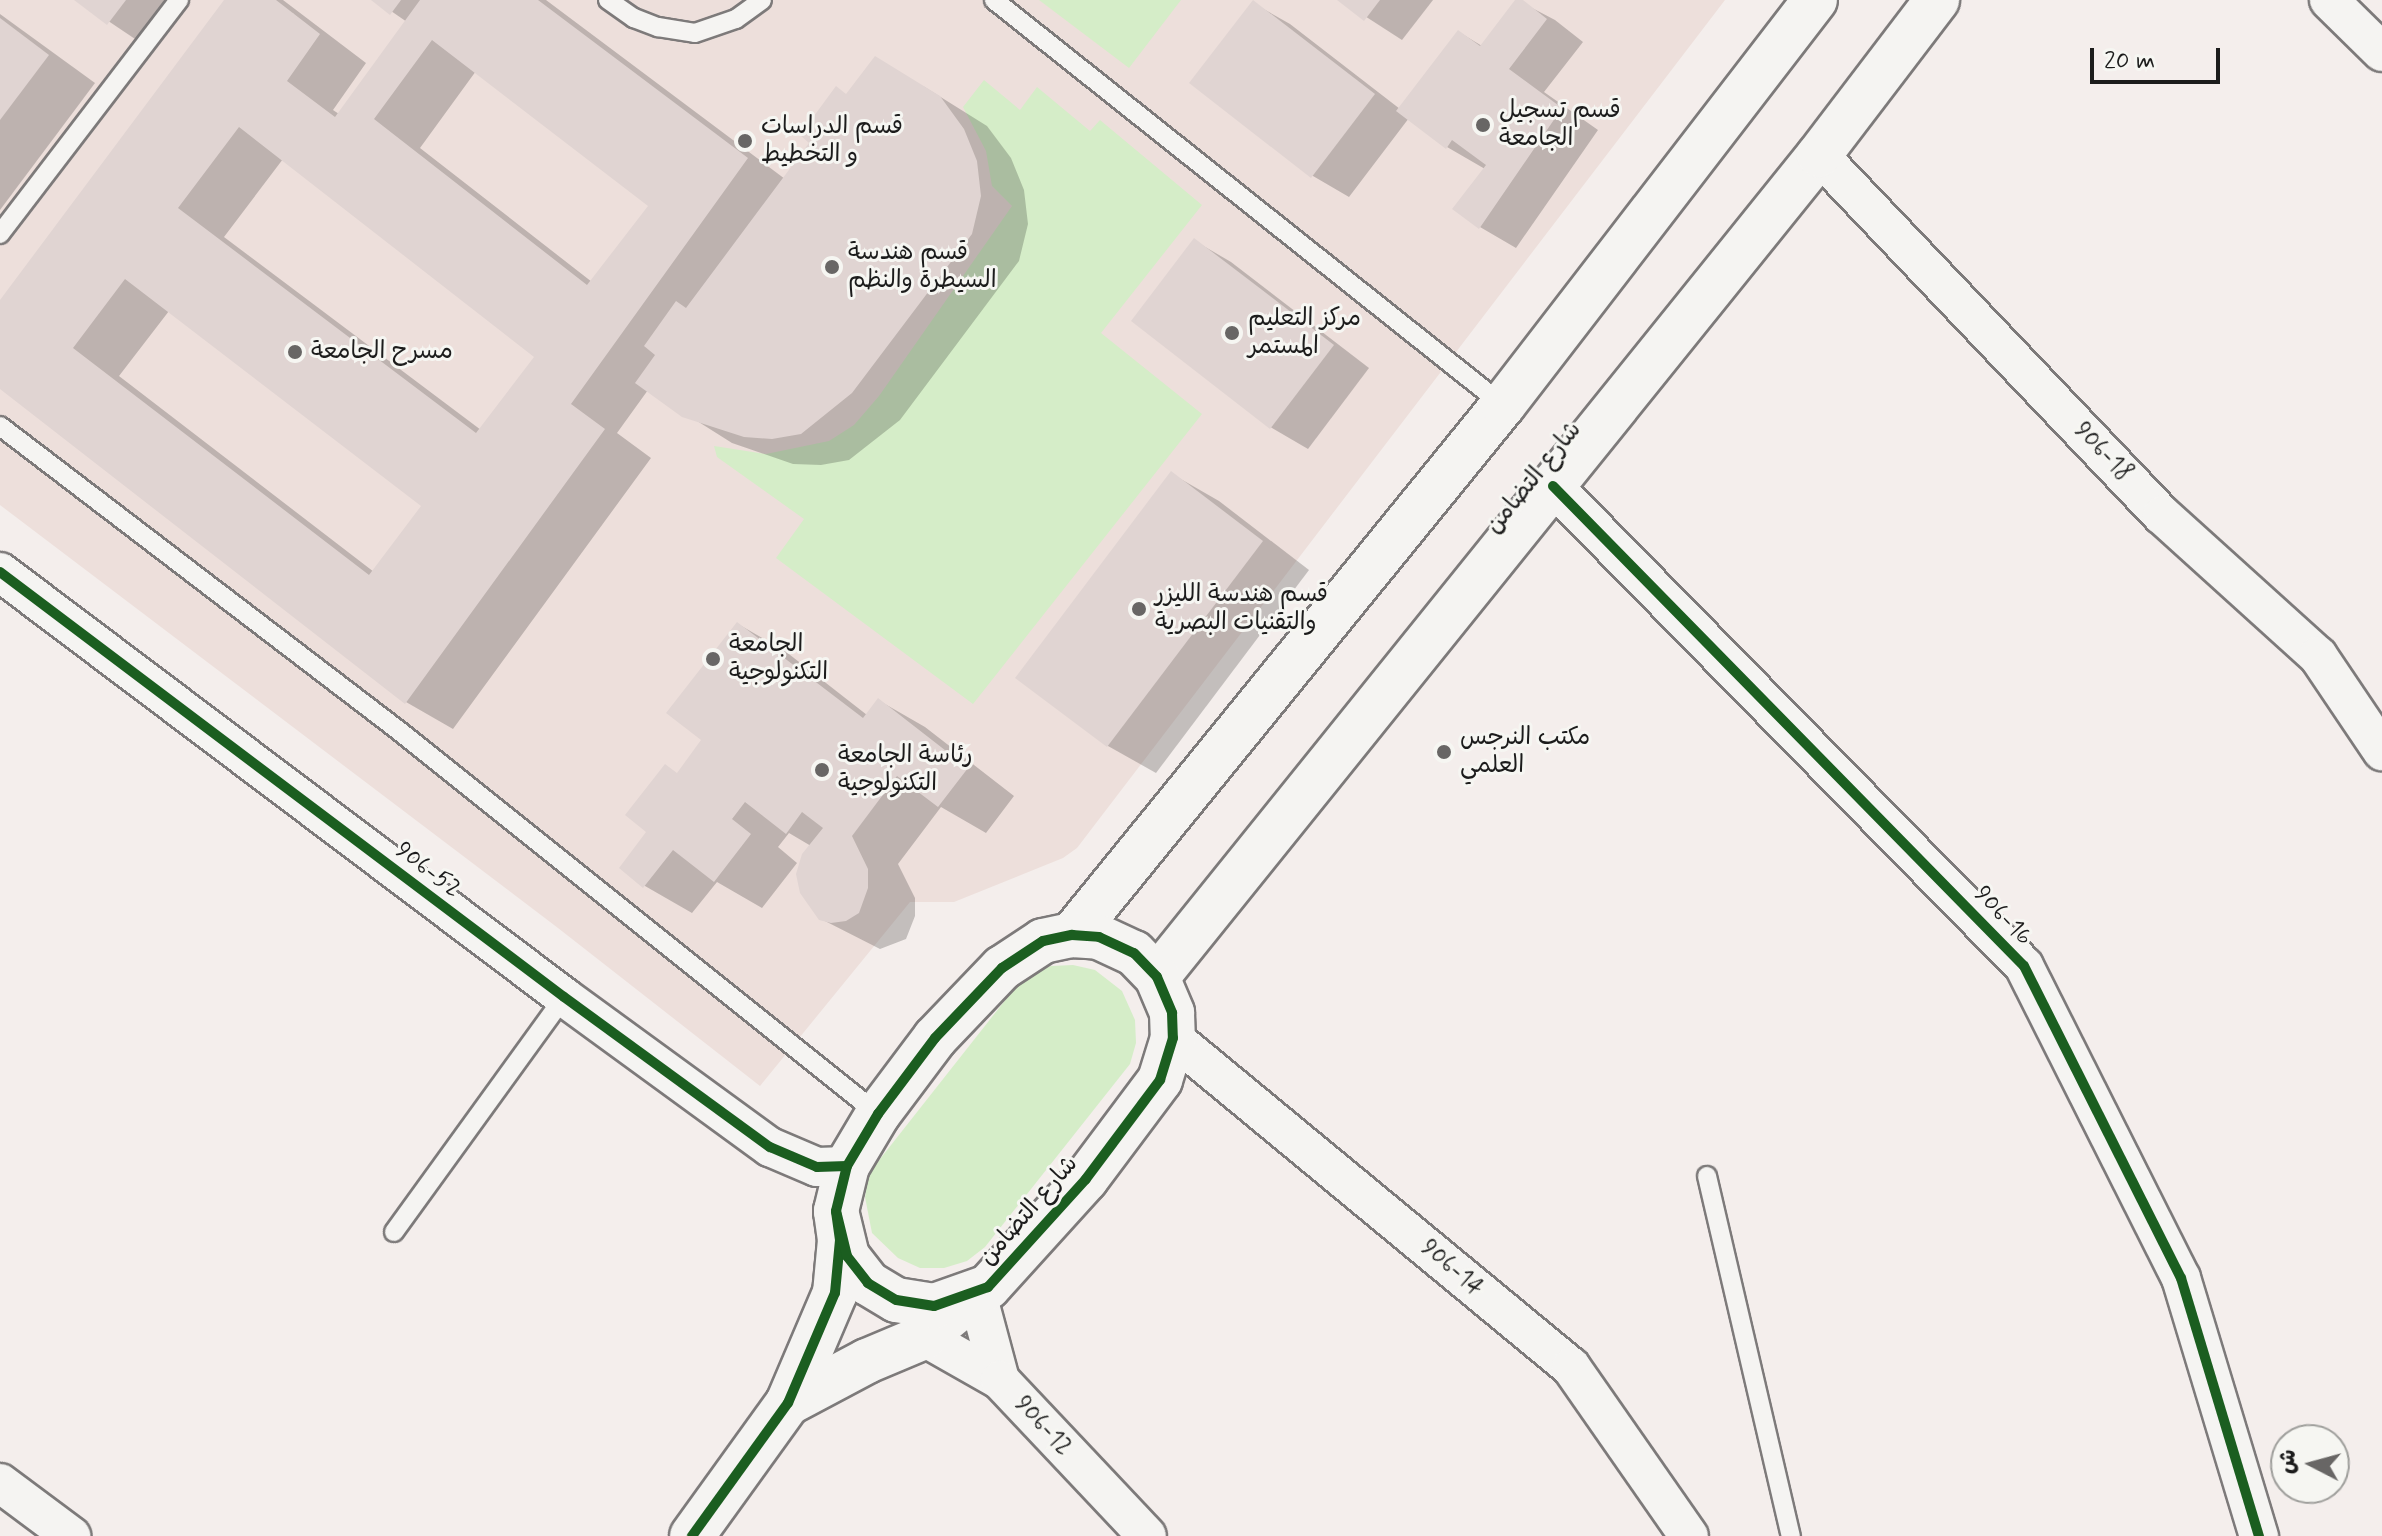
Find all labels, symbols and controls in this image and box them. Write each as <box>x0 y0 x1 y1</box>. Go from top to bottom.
scale bar <box>2094 32 2224 82</box>
text: 20 m <box>2104 46 2155 77</box>
place label: قسم تسجيل الجامعة <box>1499 97 1621 153</box>
place label: قسم الدراسات و التخطيط <box>761 113 903 169</box>
marker: قسم تسجيل الجامعة <box>1474 116 1492 134</box>
marker: قسم الدراسات و التخطيط <box>736 132 754 150</box>
place label: قسم هندسة السيطرة والنظم <box>848 239 997 295</box>
marker: قسم هندسة السيطرة والنظم <box>823 258 841 276</box>
place label: مركز التعليم المستمر <box>1248 305 1361 361</box>
marker: مركز التعليم المستمر <box>1223 324 1241 342</box>
place label: مسرح الجامعة <box>311 338 453 366</box>
marker: مسرح الجامعة <box>286 343 304 361</box>
street label: شارع التضامن <box>1480 416 1588 540</box>
street label: 906-18 <box>2068 416 2138 488</box>
place label: قسم هندسة الليزر والتقنيات البصرية <box>1155 581 1328 637</box>
marker: قسم هندسة الليزر والتقنيات البصرية <box>1130 600 1148 618</box>
place label: الجامعة التكنولوجية <box>729 631 828 687</box>
marker: الجامعة التكنولوجية <box>704 650 722 668</box>
place label: مكتب النرجس العلمي <box>1460 724 1590 780</box>
place label: رئاسة الجامعة التكنولوجية <box>838 742 973 798</box>
marker: مكتب النرجس العلمي <box>1435 743 1453 761</box>
marker: رئاسة الجامعة التكنولوجية <box>813 761 831 779</box>
street label: 906-52 <box>390 836 466 904</box>
street label: 906-16 <box>1968 880 2038 952</box>
street label: شارع التضامن <box>974 1150 1084 1272</box>
street label: 906-14 <box>1415 1234 1489 1302</box>
street label: 906-12 <box>1008 1390 1078 1462</box>
north arrow <box>2270 1424 2350 1504</box>
text: ش <box>2273 1448 2303 1475</box>

